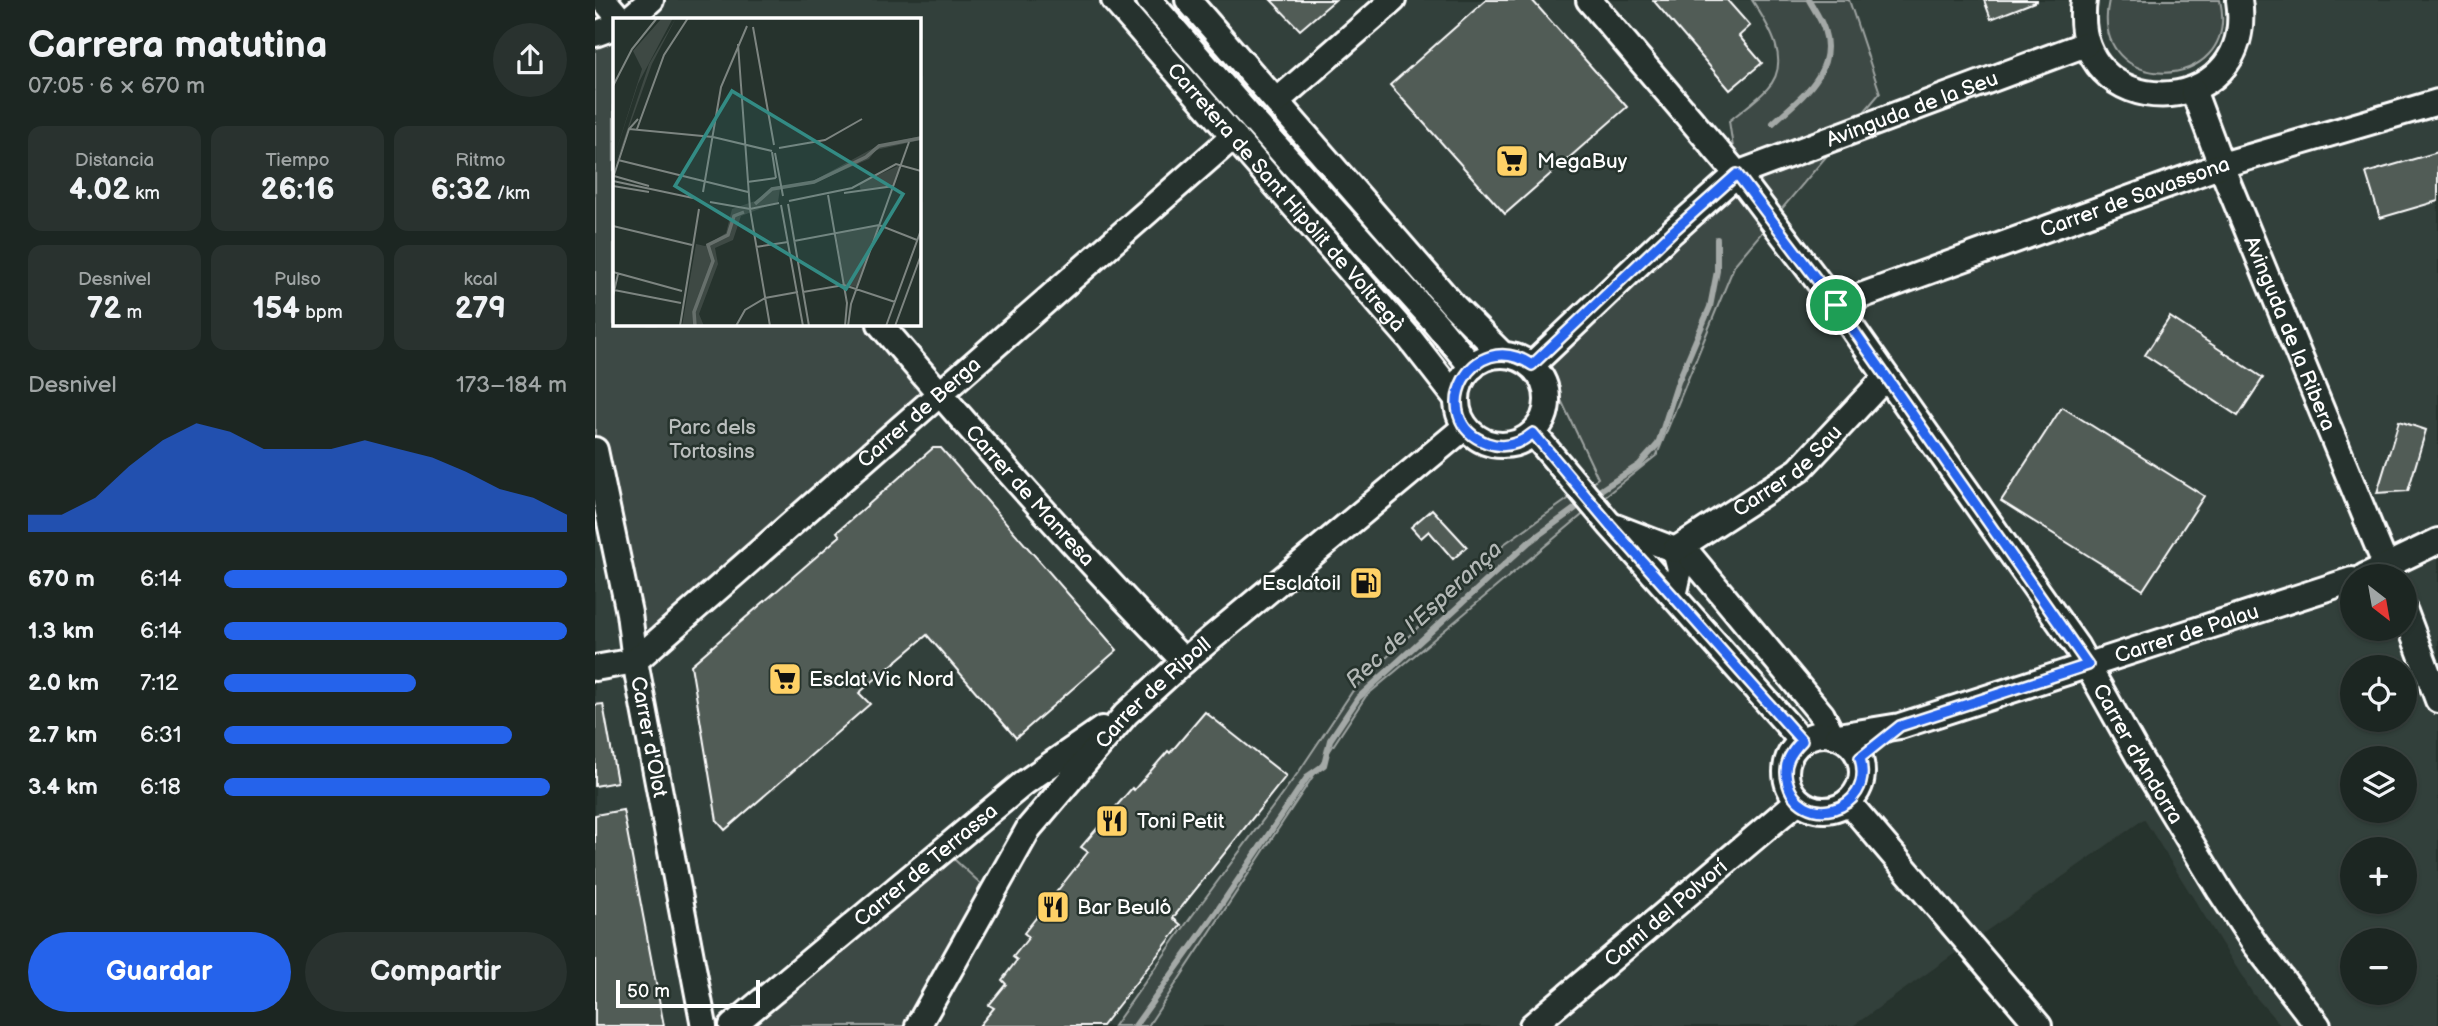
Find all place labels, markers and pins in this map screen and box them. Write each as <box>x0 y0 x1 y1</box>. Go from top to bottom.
supermarket icon: MegaBuy <box>1493 142 1531 180</box>
place label: MegaBuy <box>1537 149 1628 174</box>
pin <box>1806 275 1866 335</box>
fuel station icon: Esclatoil <box>1347 564 1385 602</box>
place label: Esclatoil <box>1262 571 1341 596</box>
supermarket icon: Esclat Vic Nord <box>766 660 804 698</box>
place label: Esclat Vic Nord <box>809 667 954 692</box>
restaurant icon: Toni Petit <box>1093 802 1131 840</box>
place label: Toni Petit <box>1137 809 1225 834</box>
restaurant icon: Bar Beuló <box>1034 888 1072 926</box>
place label: Bar Beuló <box>1077 895 1172 920</box>

